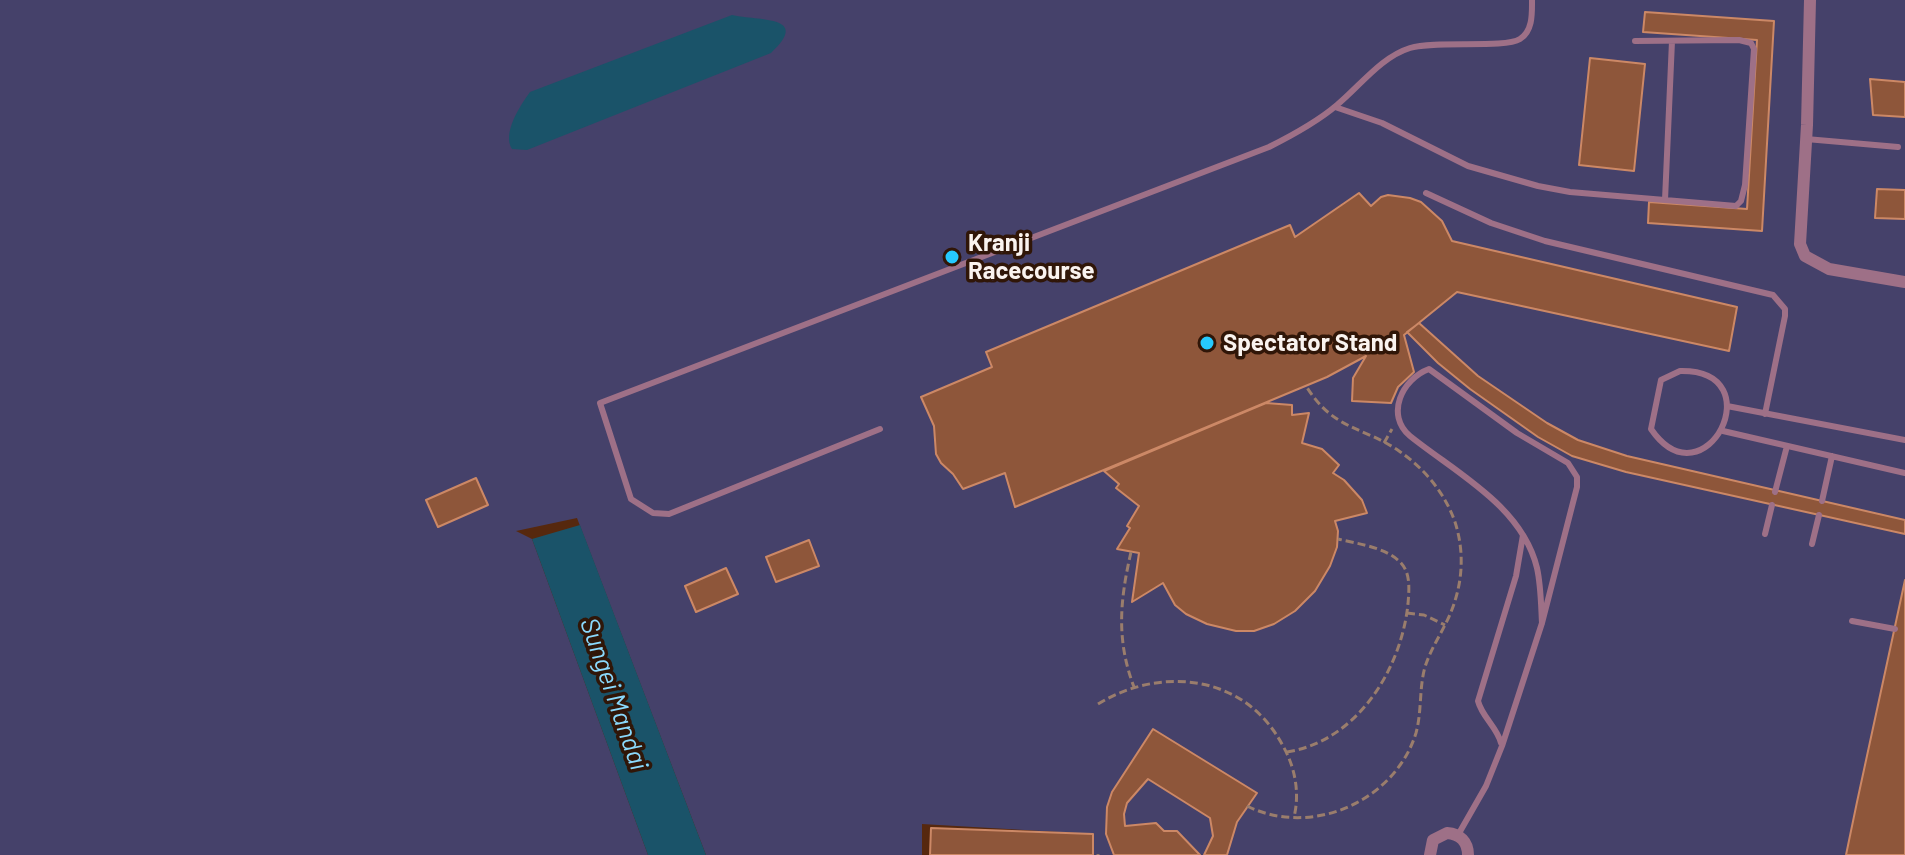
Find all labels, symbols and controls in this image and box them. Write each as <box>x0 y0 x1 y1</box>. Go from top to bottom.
place label: Kranji Racecourse <box>968 229 1095 285</box>
marker: Kranji Racecourse <box>943 248 961 266</box>
place label: Spectator Stand <box>1223 329 1397 357</box>
marker: Spectator Stand <box>1198 334 1216 352</box>
water label: Sungei Mandai <box>573 614 655 774</box>

